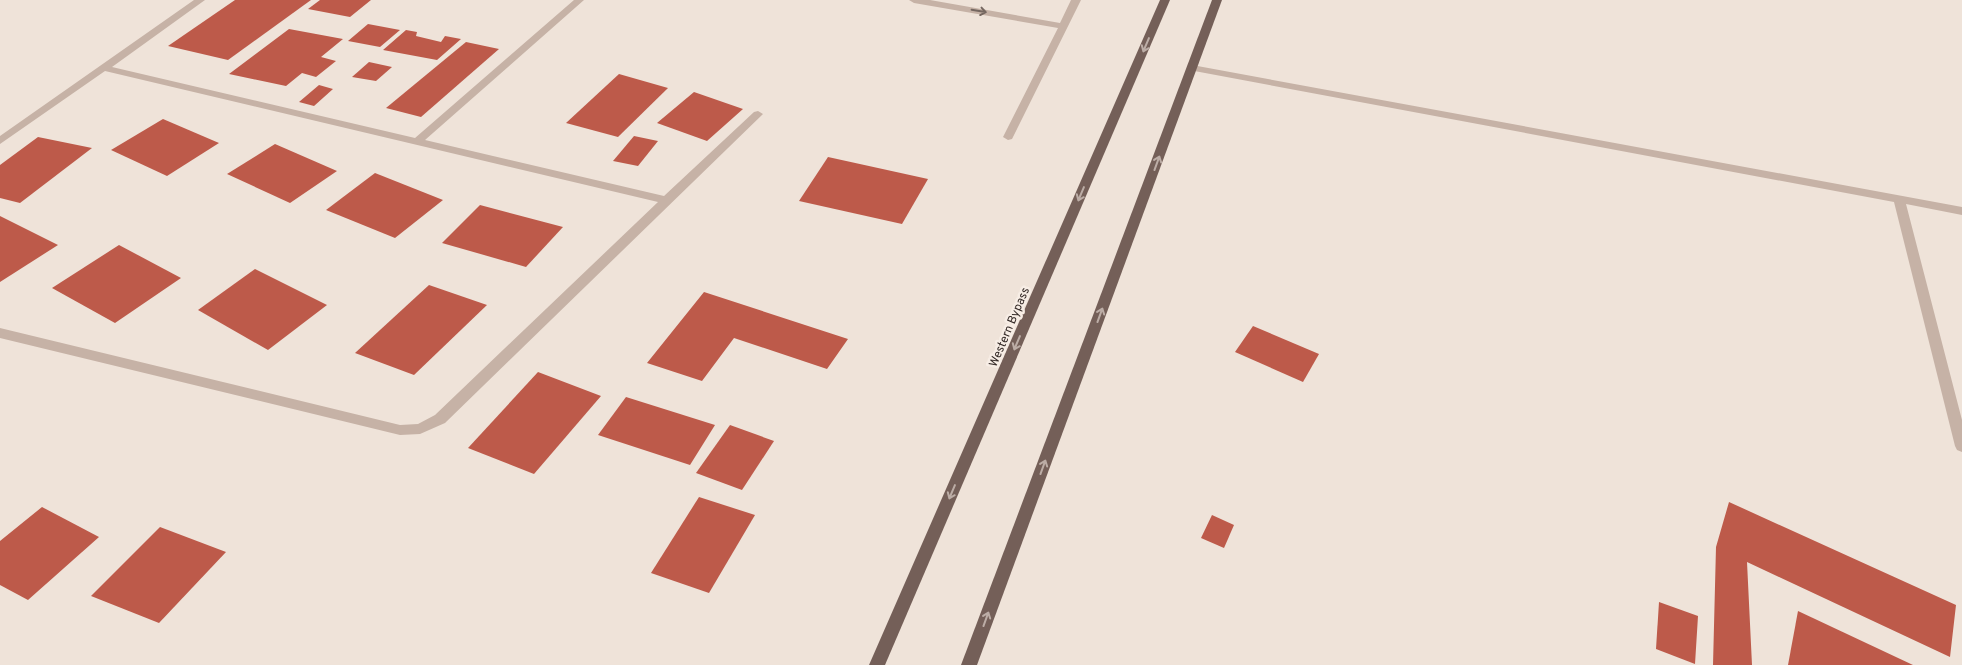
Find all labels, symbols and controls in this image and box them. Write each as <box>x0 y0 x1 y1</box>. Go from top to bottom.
one-way arrow <box>971 7 987 17</box>
one-way arrow <box>1140 37 1150 52</box>
one-way arrow <box>1153 155 1162 171</box>
one-way arrow <box>1076 186 1086 201</box>
street label: Western Bypass <box>986 285 1034 370</box>
one-way arrow <box>1096 308 1105 323</box>
one-way arrow <box>1011 335 1021 350</box>
one-way arrow <box>1039 460 1048 475</box>
one-way arrow <box>946 484 956 499</box>
one-way arrow <box>982 612 991 628</box>

